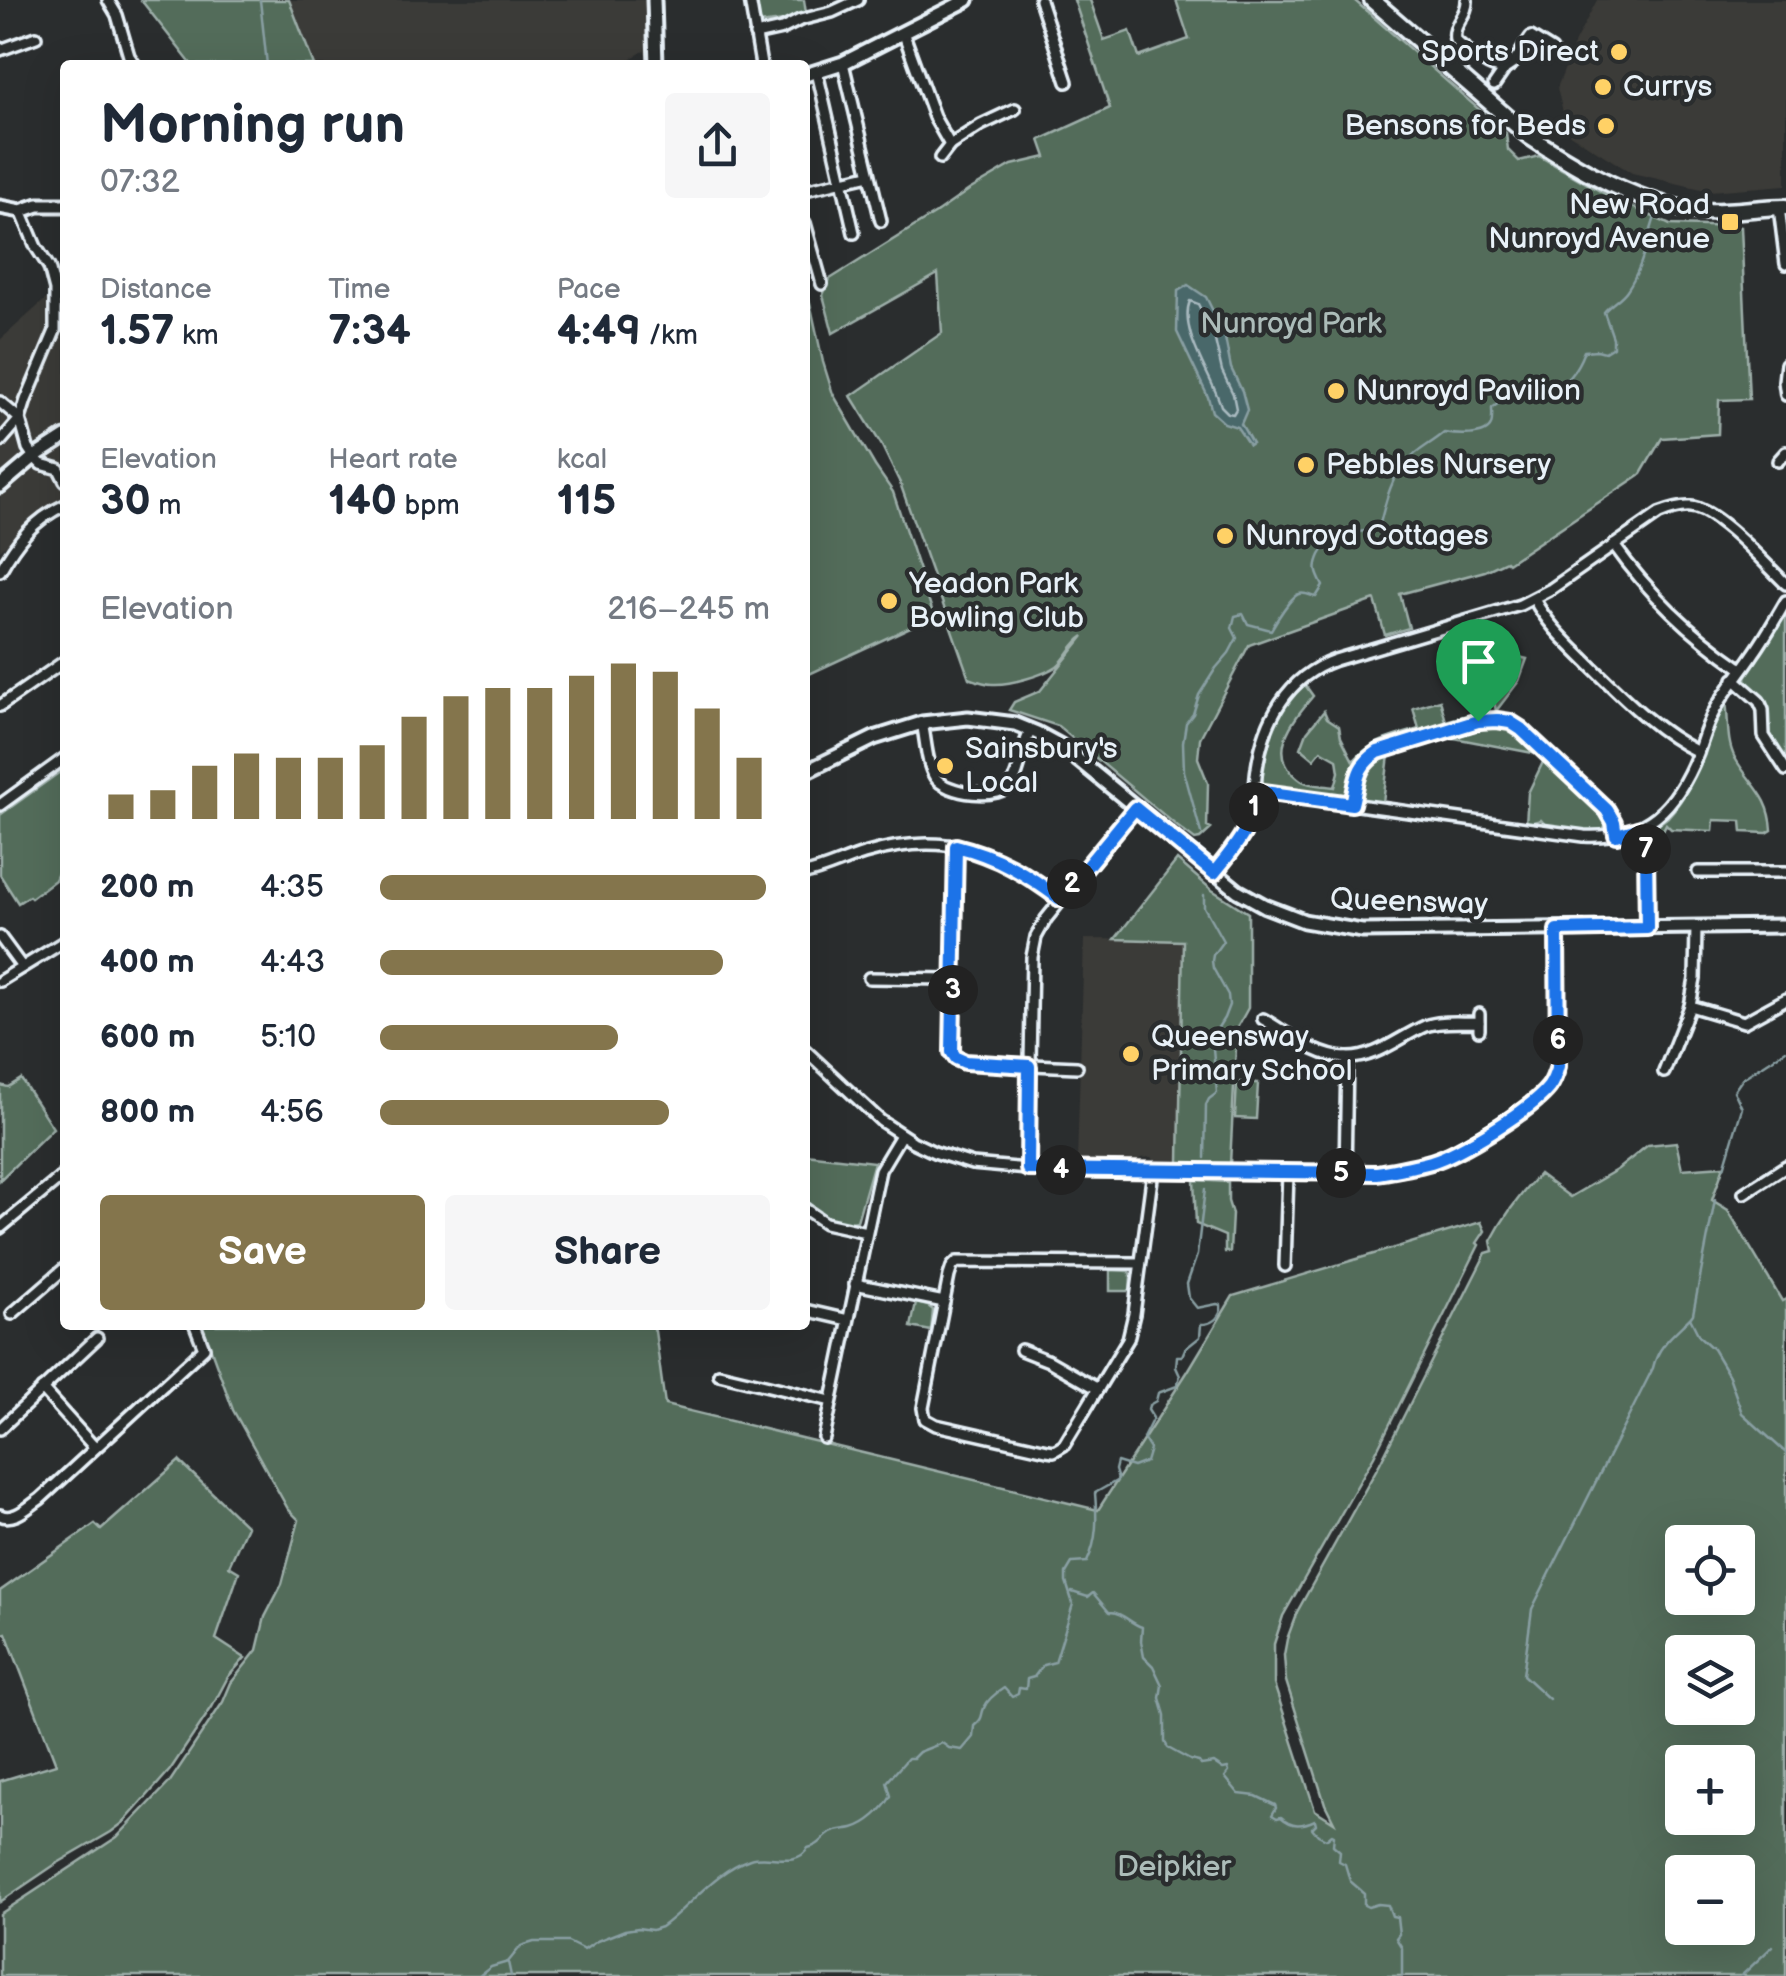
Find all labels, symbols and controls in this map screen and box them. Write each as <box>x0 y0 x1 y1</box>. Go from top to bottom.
place label: Sports Direct <box>1421 34 1599 70</box>
marker: Sports Direct <box>1608 41 1630 63</box>
place label: Currys <box>1623 69 1712 105</box>
marker: Currys <box>1592 76 1614 98</box>
text: Morning run <box>100 92 405 159</box>
button: share <box>665 93 770 198</box>
place label: Bensons for Beds <box>1345 108 1586 144</box>
marker: Bensons for Beds <box>1595 115 1617 137</box>
text: 07:32 <box>100 163 180 202</box>
place label: New Road Nunroyd Avenue <box>1488 187 1710 257</box>
marker: New Road Nunroyd Avenue <box>1719 211 1741 233</box>
text: Distance <box>100 273 212 306</box>
text: Time <box>328 273 390 306</box>
text: Pace <box>557 273 621 306</box>
text: 1.57 <box>100 306 174 357</box>
text: 7:34 <box>328 306 411 357</box>
text: 4:49 <box>557 306 641 357</box>
park label: Nunroyd Park <box>1200 306 1382 342</box>
text: km <box>174 319 219 352</box>
text: /km <box>641 319 698 352</box>
place label: Nunroyd Pavilion <box>1356 373 1581 409</box>
marker: Nunroyd Pavilion <box>1325 380 1347 402</box>
text: Elevation <box>100 443 217 476</box>
text: Heart rate <box>328 443 458 476</box>
text: kcal <box>557 443 607 476</box>
place label: Pebbles Nursery <box>1326 447 1552 483</box>
marker: Pebbles Nursery <box>1295 454 1317 476</box>
text: 30 <box>100 476 151 527</box>
text: 140 <box>328 476 397 527</box>
text: 115 <box>557 476 616 527</box>
text: m <box>151 489 181 522</box>
text: bpm <box>397 489 460 522</box>
place label: Nunroyd Cottages <box>1245 518 1489 554</box>
marker: Nunroyd Cottages <box>1214 525 1236 547</box>
place label: Yeadon Park Bowling Club <box>908 566 1084 636</box>
text: Elevation <box>100 590 233 629</box>
text: 216–245 m <box>607 590 770 629</box>
marker: Yeadon Park Bowling Club <box>878 590 900 612</box>
pin <box>1436 619 1521 722</box>
icon: arrive <box>1451 634 1506 689</box>
place label: Sainsbury's Local <box>965 731 1118 801</box>
marker: Sainsbury's Local <box>934 755 956 777</box>
pin: 1 <box>1229 782 1279 832</box>
text: 1 <box>1248 790 1260 823</box>
pin: 7 <box>1621 824 1671 874</box>
text: 7 <box>1638 832 1654 865</box>
pin: 2 <box>1047 859 1097 909</box>
text: 2 <box>1064 867 1080 900</box>
text: 200 m <box>100 868 194 907</box>
text: 4:35 <box>260 868 324 907</box>
street label: Queensway <box>1330 881 1489 923</box>
text: 400 m <box>100 943 195 982</box>
text: 4:43 <box>260 943 325 982</box>
pin: 3 <box>928 965 978 1015</box>
text: 3 <box>945 973 961 1006</box>
pin: 6 <box>1533 1015 1583 1065</box>
text: 600 m <box>100 1018 195 1057</box>
text: 5:10 <box>260 1018 316 1057</box>
place label: Queensway Primary School <box>1151 1019 1352 1089</box>
text: 6 <box>1550 1023 1566 1056</box>
marker: Queensway Primary School <box>1120 1043 1142 1065</box>
text: 800 m <box>100 1093 195 1132</box>
text: 4:56 <box>260 1093 324 1132</box>
pin: 4 <box>1036 1145 1086 1195</box>
pin: 5 <box>1316 1148 1366 1198</box>
text: 4 <box>1053 1153 1069 1186</box>
text: 5 <box>1333 1156 1349 1189</box>
button: Save <box>100 1195 425 1310</box>
button: Share <box>445 1195 770 1310</box>
map controls <box>1665 1525 1755 1945</box>
button: locate <box>1665 1525 1755 1615</box>
button: layers <box>1665 1635 1755 1725</box>
button: + <box>1665 1745 1755 1835</box>
park label: Deipkier <box>1117 1849 1232 1885</box>
button: − <box>1665 1855 1755 1945</box>

